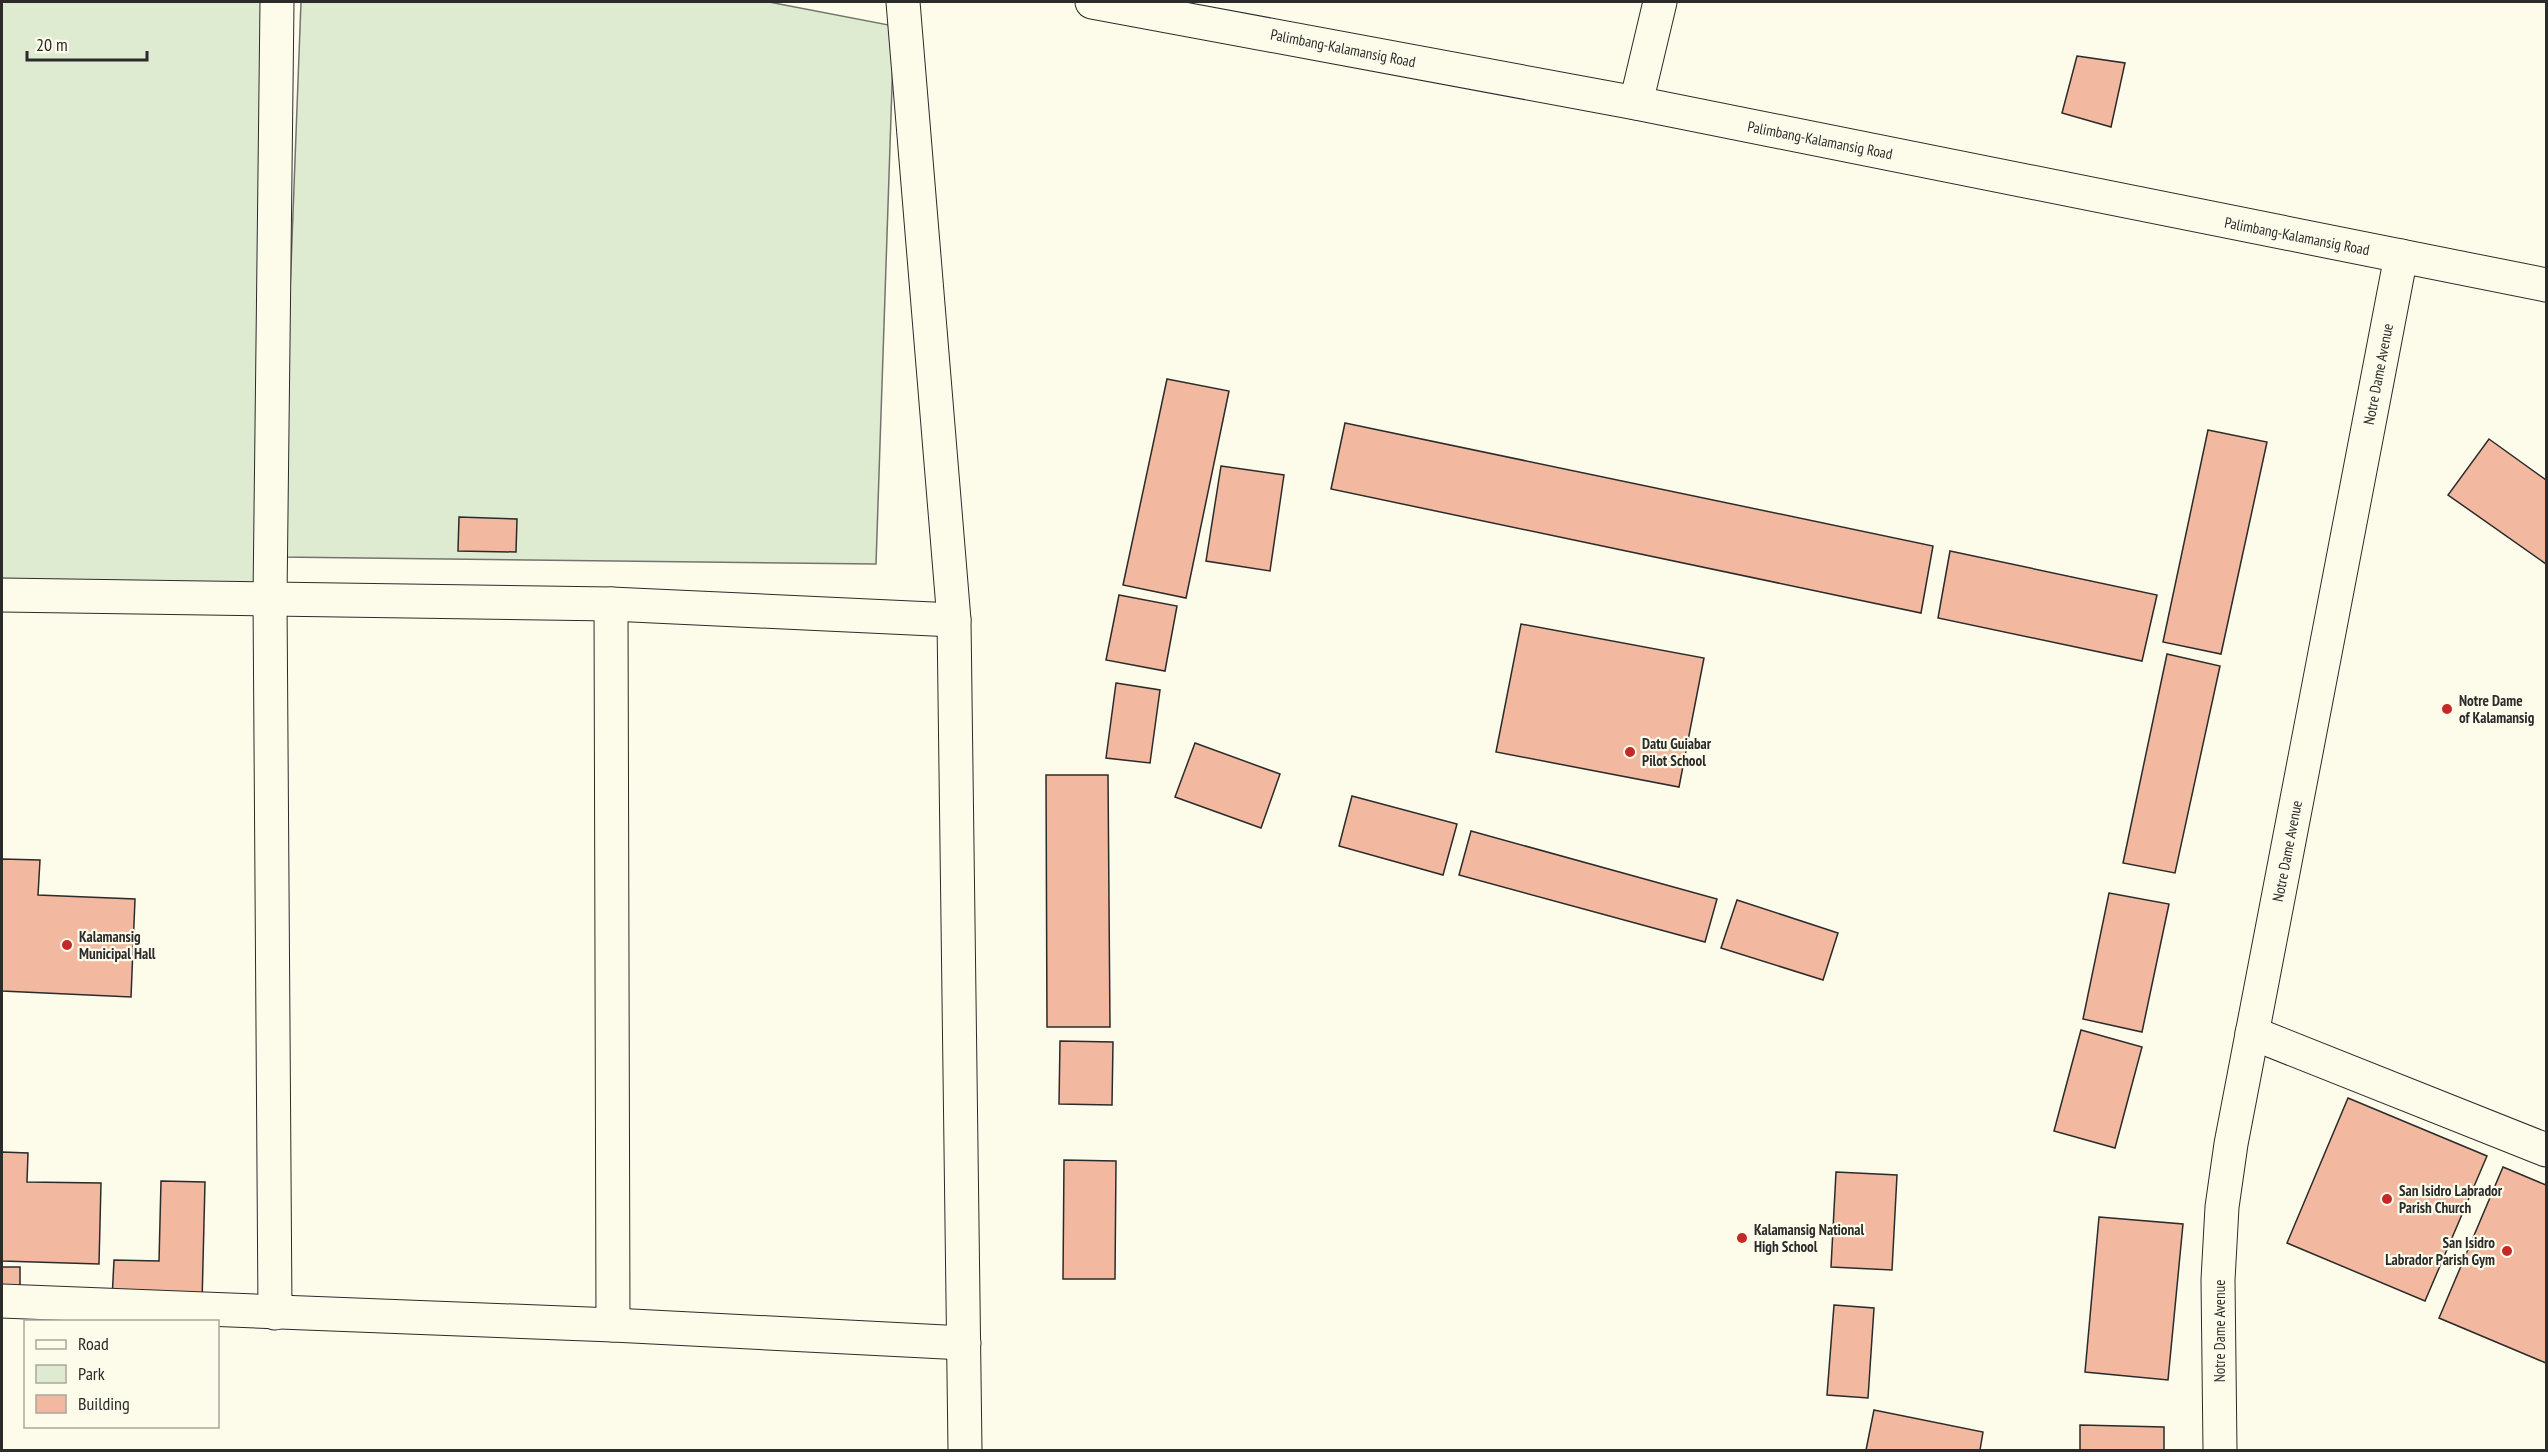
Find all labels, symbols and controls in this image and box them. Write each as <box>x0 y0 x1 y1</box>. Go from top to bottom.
scale bar <box>27 24 147 62</box>
street label: Palimbang-Kalamansig Road <box>1269 25 1417 71</box>
text: 20 m <box>36 33 68 56</box>
street label: Palimbang-Kalamansig Road <box>1746 117 1894 163</box>
street label: Palimbang-Kalamansig Road <box>2223 213 2371 259</box>
street label: Notre Dame Avenue <box>2359 322 2397 426</box>
place label: Notre Dame of Kalamansig <box>2459 691 2535 727</box>
marker: Notre Dame of Kalamansig <box>2440 702 2454 716</box>
place label: Datu Guiabar Pilot School <box>1642 734 1712 770</box>
marker: Datu Guiabar Pilot School <box>1623 745 1637 759</box>
street label: Notre Dame Avenue <box>2268 799 2306 903</box>
place label: Kalamansig Municipal Hall <box>79 927 156 963</box>
marker: Kalamansig Municipal Hall <box>60 938 74 952</box>
place label: San Isidro Labrador Parish Church <box>2399 1181 2503 1217</box>
marker: San Isidro Labrador Parish Church <box>2380 1192 2394 1206</box>
place label: Kalamansig National High School <box>1754 1220 1864 1256</box>
marker: Kalamansig National High School <box>1735 1231 1749 1245</box>
place label: San Isidro Labrador Parish Gym <box>2385 1233 2495 1269</box>
marker: San Isidro Labrador Parish Gym <box>2500 1244 2514 1258</box>
street label: Notre Dame Avenue <box>2210 1280 2229 1382</box>
legend <box>24 1320 219 1428</box>
text: Road <box>78 1332 109 1355</box>
text: Park <box>78 1362 105 1385</box>
text: Building <box>78 1392 130 1415</box>

